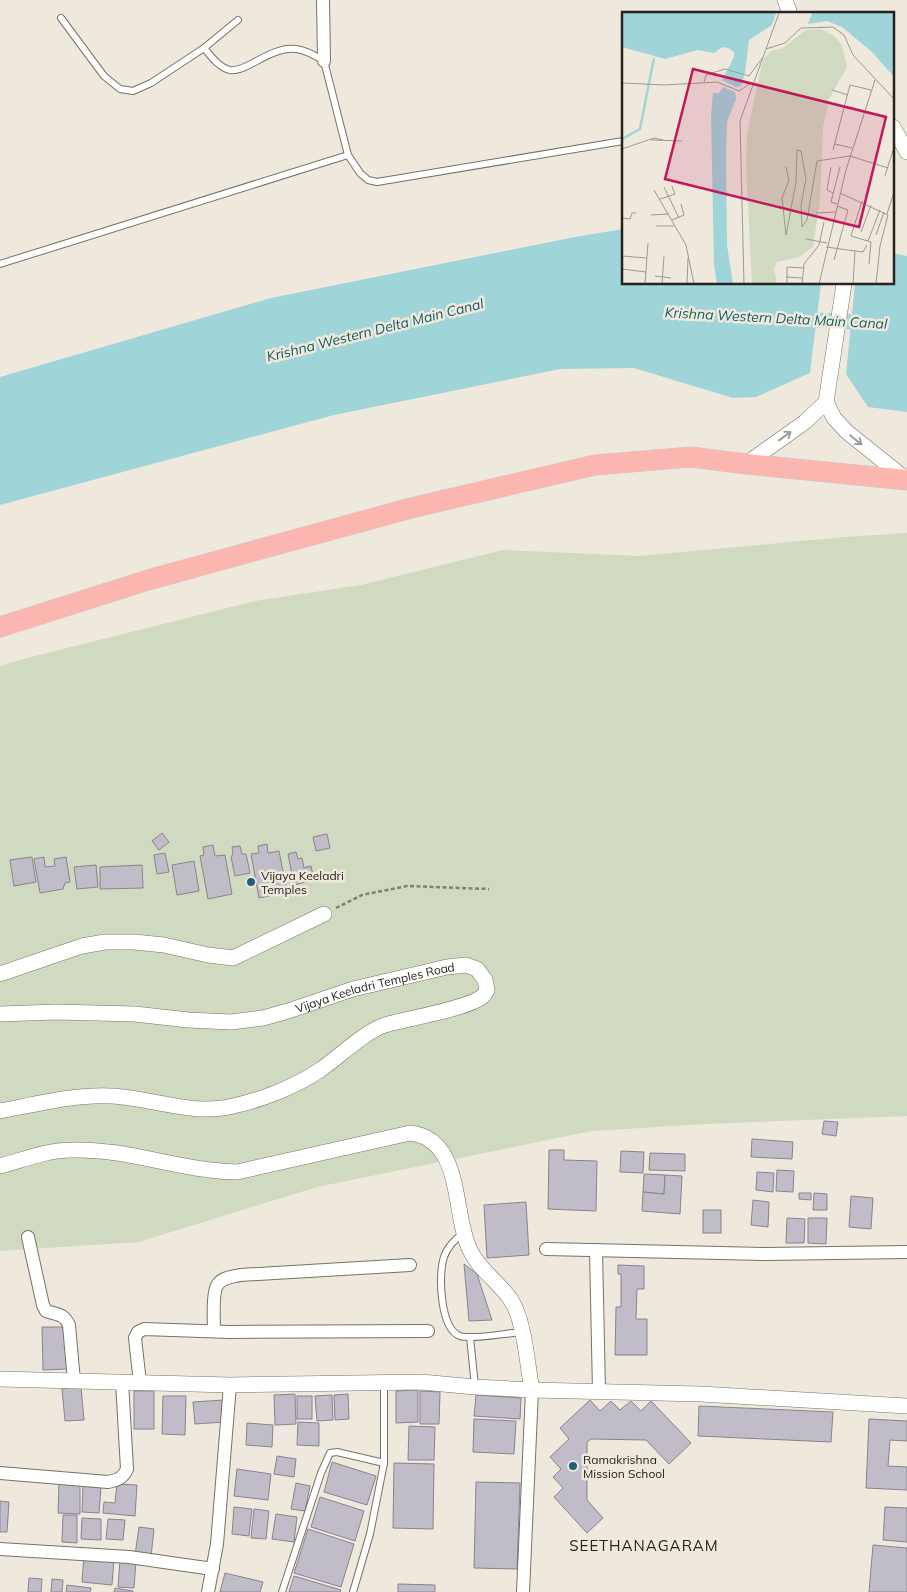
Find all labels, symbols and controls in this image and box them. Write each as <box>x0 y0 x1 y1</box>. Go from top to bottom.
inset map <box>622 12 894 285</box>
water label: Krishna Western Delta Main Canal <box>265 294 486 366</box>
water label: Krishna Western Delta Main Canal <box>664 303 888 333</box>
one-way arrow <box>778 431 792 441</box>
one-way arrow <box>849 434 862 445</box>
place label: Vijaya Keeladri Temples <box>261 868 344 897</box>
marker: Vijaya Keeladri Temples <box>245 876 257 888</box>
street label: Vijaya Keeladri Temples Road <box>293 959 455 1016</box>
place label: Ramakrishna Mission School <box>583 1452 665 1481</box>
marker: Ramakrishna Mission School <box>567 1460 579 1472</box>
district label: SEETHANAGARAM <box>569 1536 719 1555</box>

